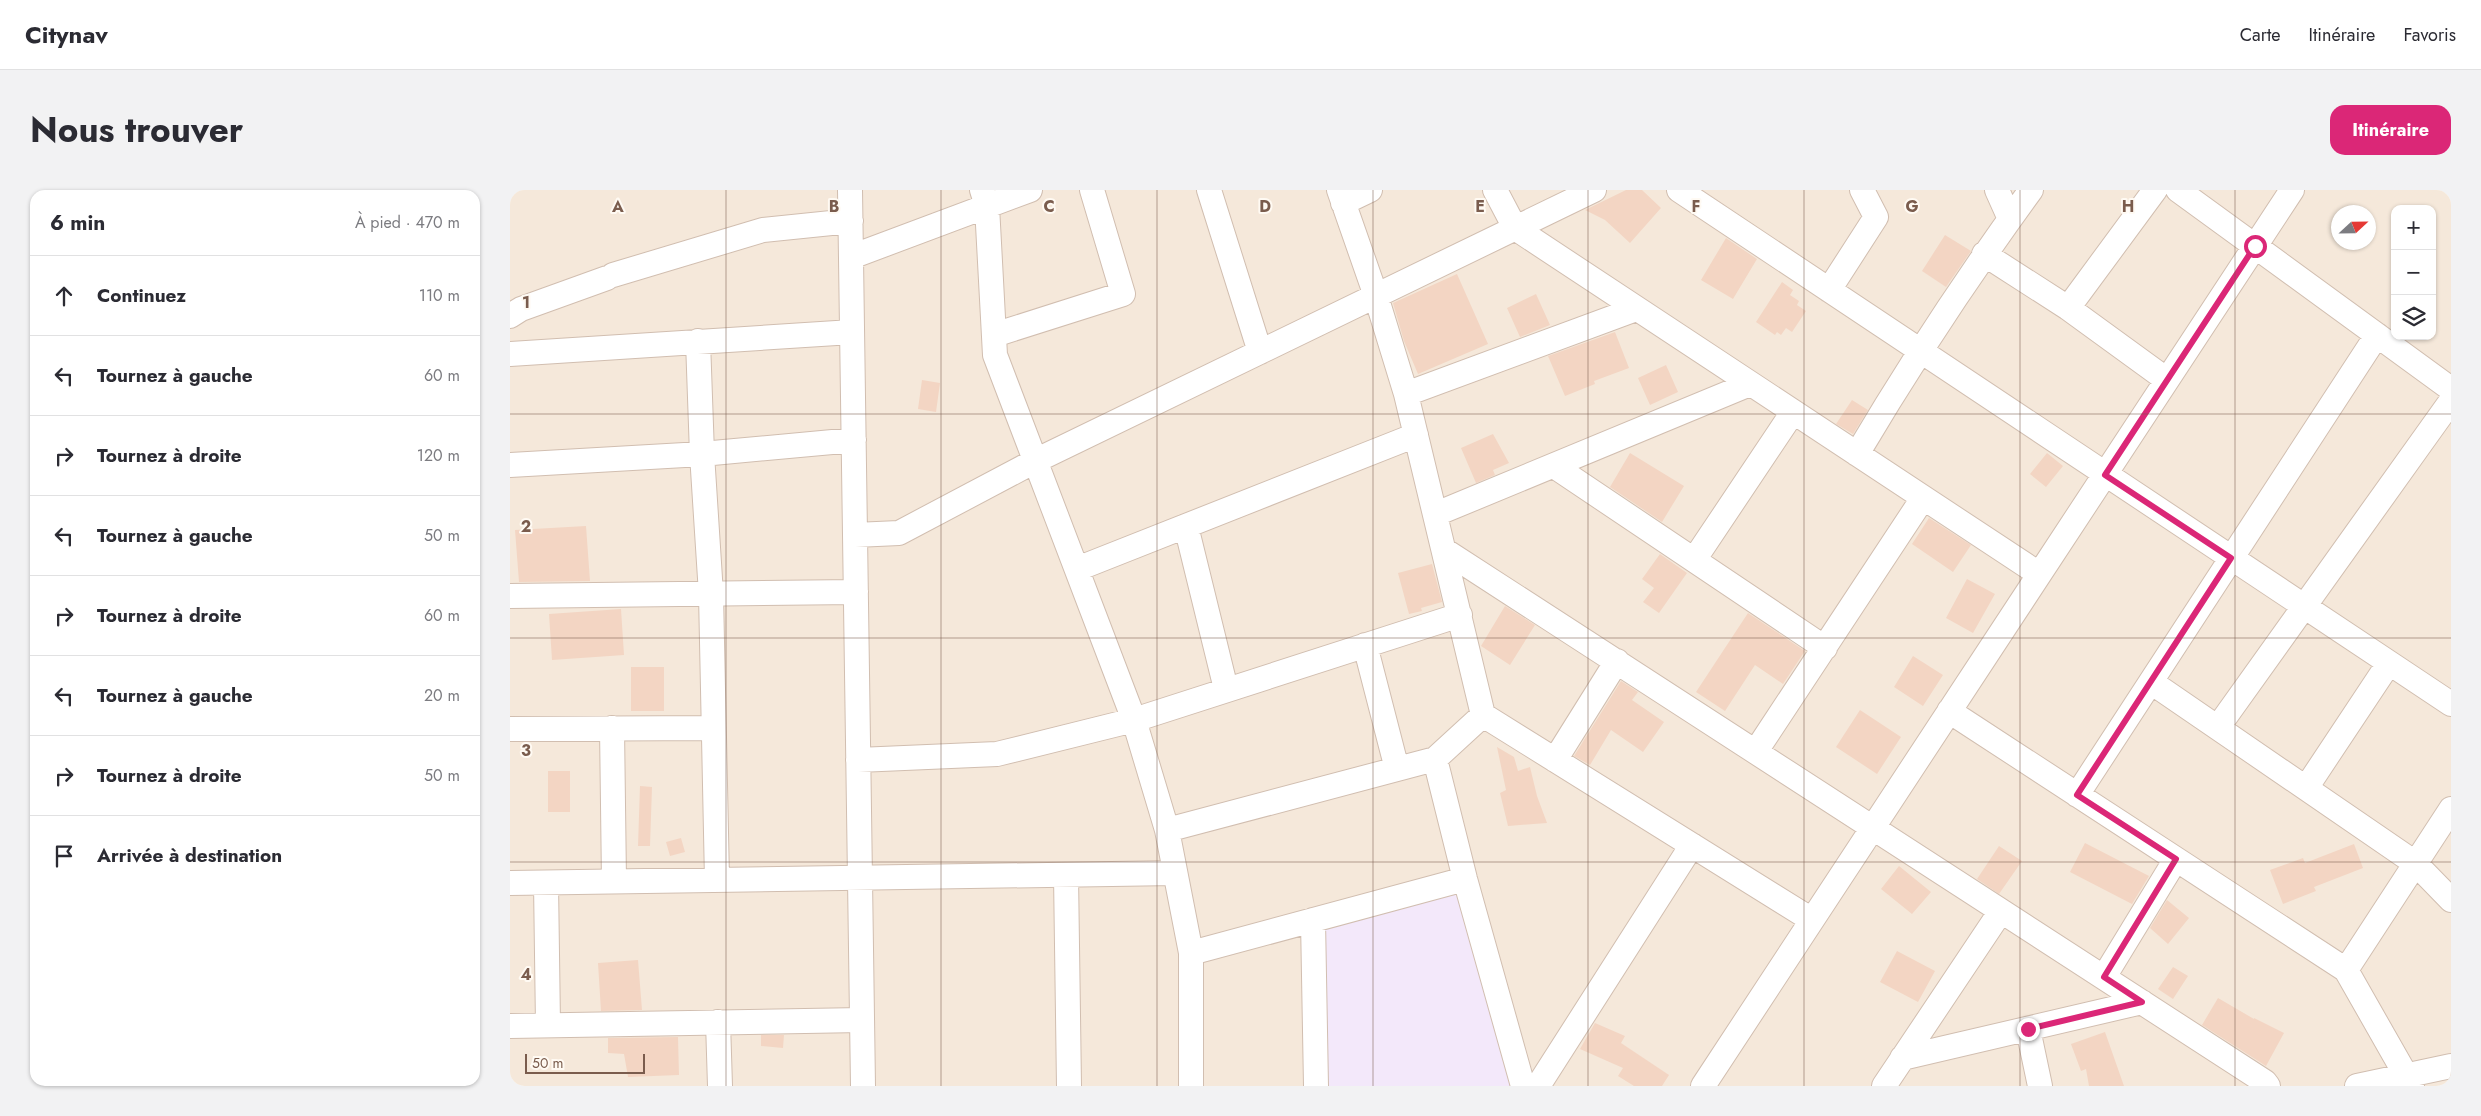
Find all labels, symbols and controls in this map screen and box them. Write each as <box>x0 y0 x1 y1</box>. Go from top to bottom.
text: Citynav <box>25 17 108 52</box>
text: Carte <box>2240 22 2281 48</box>
text: Itinéraire <box>2309 22 2375 48</box>
text: Favoris <box>2403 22 2456 48</box>
text: Nous trouver <box>30 105 243 155</box>
button: Itinéraire <box>2330 105 2451 155</box>
text: A <box>611 195 624 218</box>
text: B <box>829 195 839 218</box>
text: C <box>1043 195 1055 218</box>
text: D <box>1259 195 1271 218</box>
text: E <box>1475 195 1485 218</box>
text: F <box>1692 195 1700 218</box>
text: G <box>1905 195 1919 218</box>
text: H <box>2122 195 2134 218</box>
north arrow <box>2331 205 2376 250</box>
map controls <box>2391 205 2436 340</box>
button: + <box>2391 205 2436 250</box>
text: 6 min <box>50 208 105 238</box>
text: À pied · 470 m <box>355 211 460 234</box>
route start <box>2244 235 2267 258</box>
button: − <box>2391 250 2436 295</box>
icon: ahead <box>50 282 78 310</box>
text: Continuez <box>97 282 186 309</box>
text: 110 m <box>419 284 460 307</box>
text: 1 <box>522 291 530 314</box>
button: layers <box>2391 295 2436 340</box>
icon: left <box>50 362 78 390</box>
text: Tournez à gauche <box>97 362 253 389</box>
text: 60 m <box>424 364 460 387</box>
icon: right <box>50 442 78 470</box>
text: Tournez à droite <box>97 442 242 469</box>
text: 120 m <box>417 444 460 467</box>
text: 2 <box>521 515 531 538</box>
icon: left <box>50 522 78 550</box>
text: Tournez à gauche <box>97 522 253 549</box>
text: 50 m <box>424 524 460 547</box>
icon: right <box>50 602 78 630</box>
text: Tournez à droite <box>97 602 242 629</box>
text: 60 m <box>424 604 460 627</box>
icon: left <box>50 682 78 710</box>
text: Tournez à gauche <box>97 682 253 709</box>
text: 20 m <box>424 684 460 707</box>
text: 3 <box>521 739 531 762</box>
icon: right <box>50 762 78 790</box>
text: Tournez à droite <box>97 762 242 789</box>
text: 50 m <box>424 764 460 787</box>
icon: arrive <box>50 842 78 870</box>
text: Arrivée à destination <box>97 842 282 869</box>
text: 4 <box>520 963 532 986</box>
route end <box>2017 1018 2040 1041</box>
scale bar <box>525 1051 645 1074</box>
text: 50 m <box>532 1053 563 1073</box>

